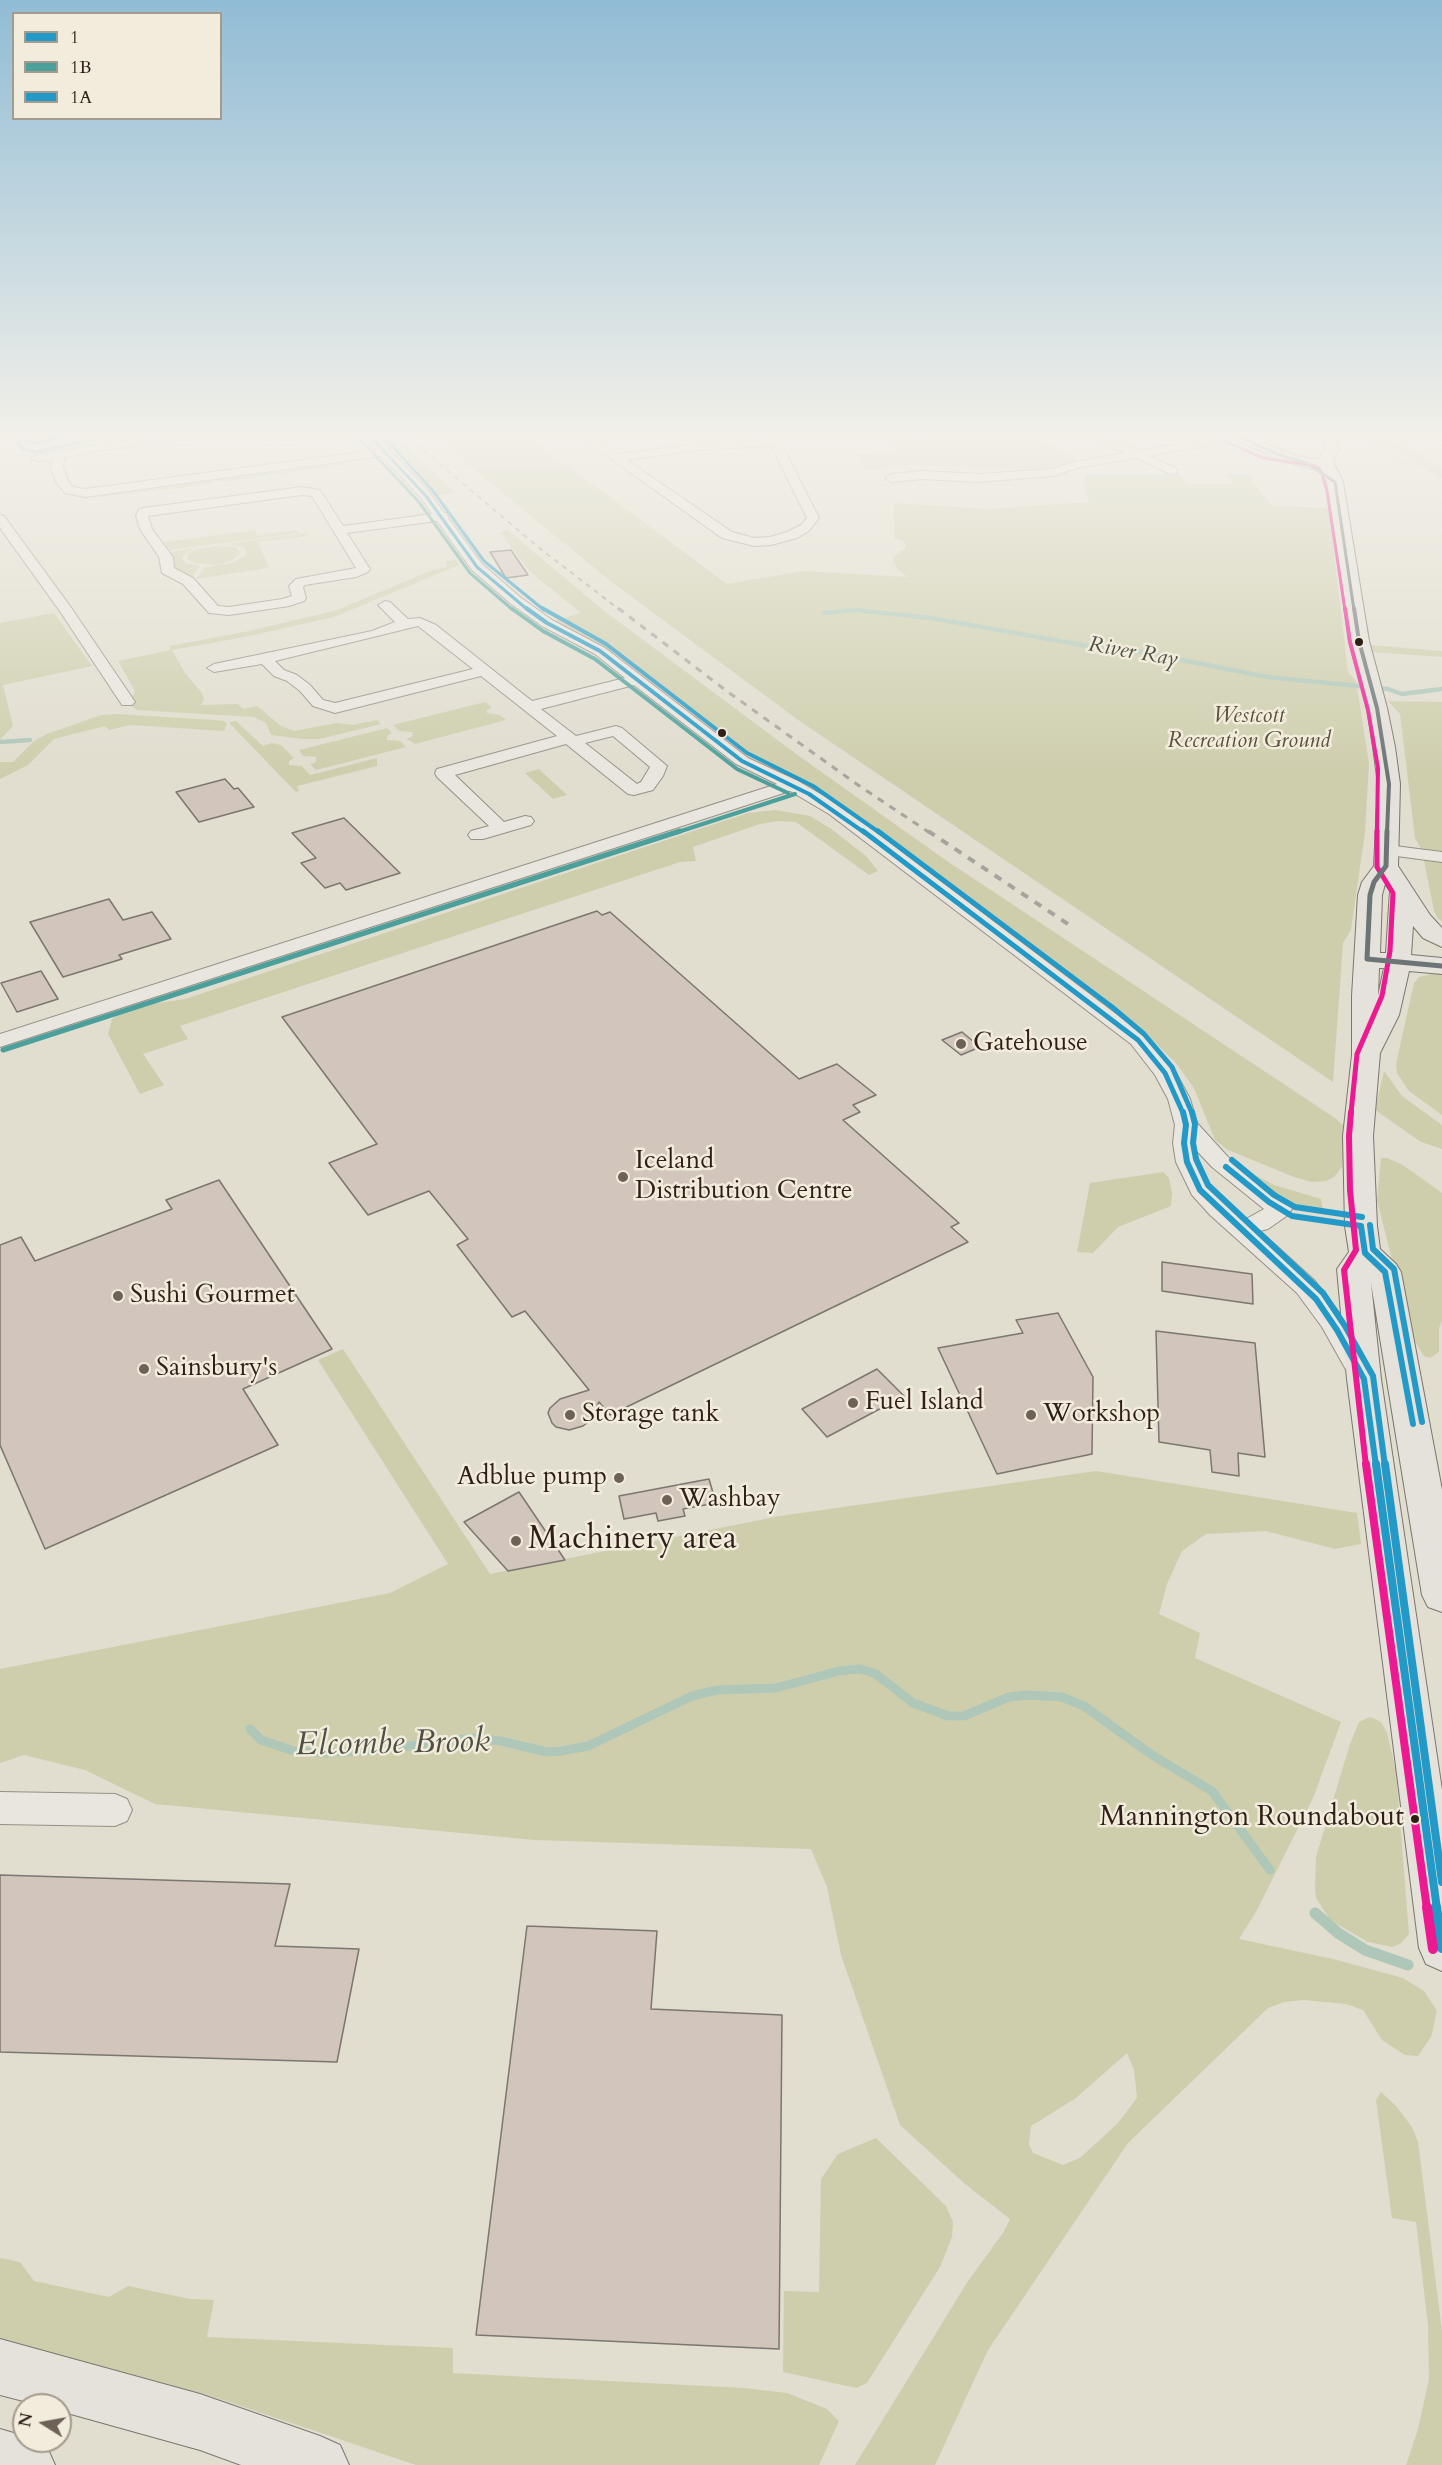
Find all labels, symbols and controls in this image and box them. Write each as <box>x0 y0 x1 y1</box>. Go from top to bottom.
legend <box>12 12 222 120</box>
text: 1 <box>70 25 79 50</box>
text: 1B <box>70 55 91 80</box>
text: 1A <box>70 85 92 110</box>
water label: River Ray <box>1086 632 1180 674</box>
unlabelled marker <box>1353 636 1365 648</box>
park label: Westcott Recreation Ground <box>1168 704 1330 756</box>
unlabelled marker <box>716 727 728 739</box>
place label: Gatehouse <box>973 1028 1088 1060</box>
marker: Gatehouse <box>954 1037 968 1051</box>
place label: Iceland Distribution Centre <box>635 1146 853 1208</box>
marker: Iceland Distribution Centre <box>616 1170 630 1184</box>
place label: Sushi Gourmet <box>130 1280 295 1312</box>
marker: Sushi Gourmet <box>111 1289 125 1303</box>
place label: Sainsbury's <box>156 1353 277 1385</box>
marker: Sainsbury's <box>137 1362 151 1376</box>
place label: Fuel Island <box>865 1387 984 1419</box>
marker: Fuel Island <box>846 1396 860 1410</box>
place label: Storage tank <box>582 1399 720 1431</box>
place label: Workshop <box>1043 1399 1160 1431</box>
marker: Storage tank <box>563 1408 577 1422</box>
marker: Workshop <box>1024 1408 1038 1422</box>
place label: Adblue pump <box>457 1462 607 1494</box>
marker: Adblue pump <box>612 1471 626 1485</box>
place label: Washbay <box>679 1484 781 1516</box>
marker: Washbay <box>660 1493 674 1507</box>
place label: Machinery area <box>528 1522 737 1560</box>
marker: Machinery area <box>509 1534 523 1548</box>
water label: Elcombe Brook <box>296 1724 490 1766</box>
place label: Mannington Roundabout <box>1100 1802 1404 1836</box>
marker: Mannington Roundabout <box>1409 1813 1421 1825</box>
north arrow <box>12 2393 72 2453</box>
text: N <box>14 2411 38 2429</box>

